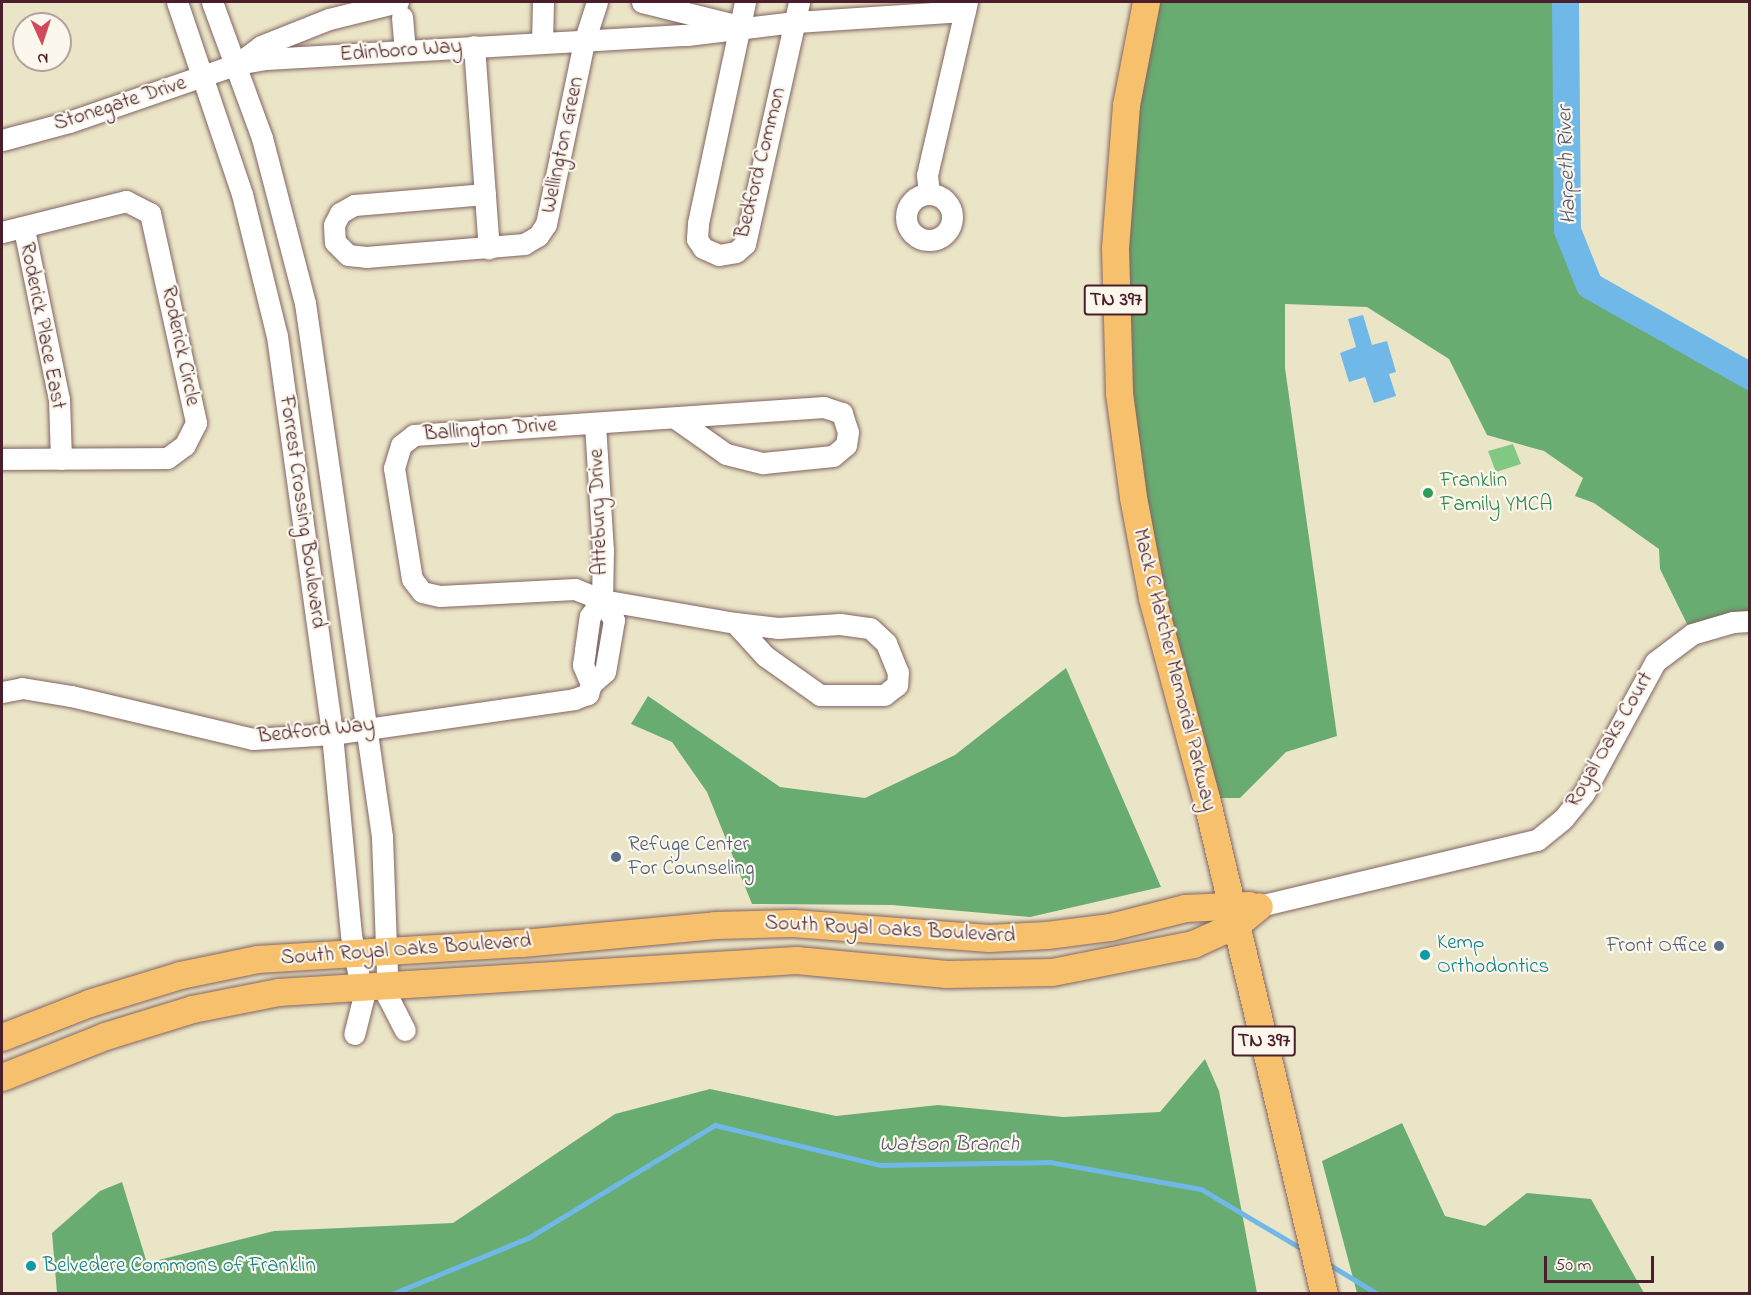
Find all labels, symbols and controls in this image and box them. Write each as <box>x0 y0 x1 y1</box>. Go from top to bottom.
north arrow <box>12 12 72 72</box>
street label: Edinboro Way <box>339 34 463 68</box>
text: N <box>37 46 49 70</box>
street label: Stonegate Drive <box>51 71 189 137</box>
street label: Wellington Green <box>536 75 590 215</box>
street label: Bedford Common <box>730 85 792 241</box>
water label: Harpeth River <box>1553 105 1583 225</box>
street label: Roderick Place East <box>13 240 71 412</box>
road number: TN 397 <box>1083 283 1149 317</box>
street label: Roderick Circle <box>155 284 205 408</box>
street label: Forrest Crossing Boulevard <box>273 394 331 630</box>
street label: Ballington Drive <box>423 413 557 447</box>
street label: Attebury Drive <box>584 448 614 576</box>
place label: Franklin Family YMCA <box>1440 468 1552 518</box>
marker: Franklin Family YMCA <box>1421 486 1435 500</box>
street label: Mack C Hatcher Memorial Parkway <box>1127 526 1221 814</box>
street label: Royal Oaks Court <box>1561 668 1659 812</box>
street label: Bedford Way <box>256 712 376 750</box>
place label: Refuge Center For Counseling <box>628 832 754 882</box>
marker: Refuge Center For Counseling <box>609 850 623 864</box>
street label: South Royal Oaks Boulevard <box>764 911 1016 949</box>
street label: South Royal Oaks Boulevard <box>280 929 532 971</box>
place label: Kemp Orthodontics <box>1437 930 1549 980</box>
place label: Front Office <box>1606 933 1707 959</box>
marker: Front Office <box>1712 939 1726 953</box>
marker: Kemp Orthodontics <box>1418 948 1432 962</box>
road number: TN 397 <box>1231 1024 1297 1058</box>
water label: Watson Branch <box>879 1133 1019 1159</box>
scale bar <box>1547 1244 1656 1282</box>
place label: Belvedere Commons of Franklin <box>43 1253 316 1279</box>
text: 50 m <box>1555 1253 1592 1279</box>
marker: Belvedere Commons of Franklin <box>24 1259 38 1273</box>

